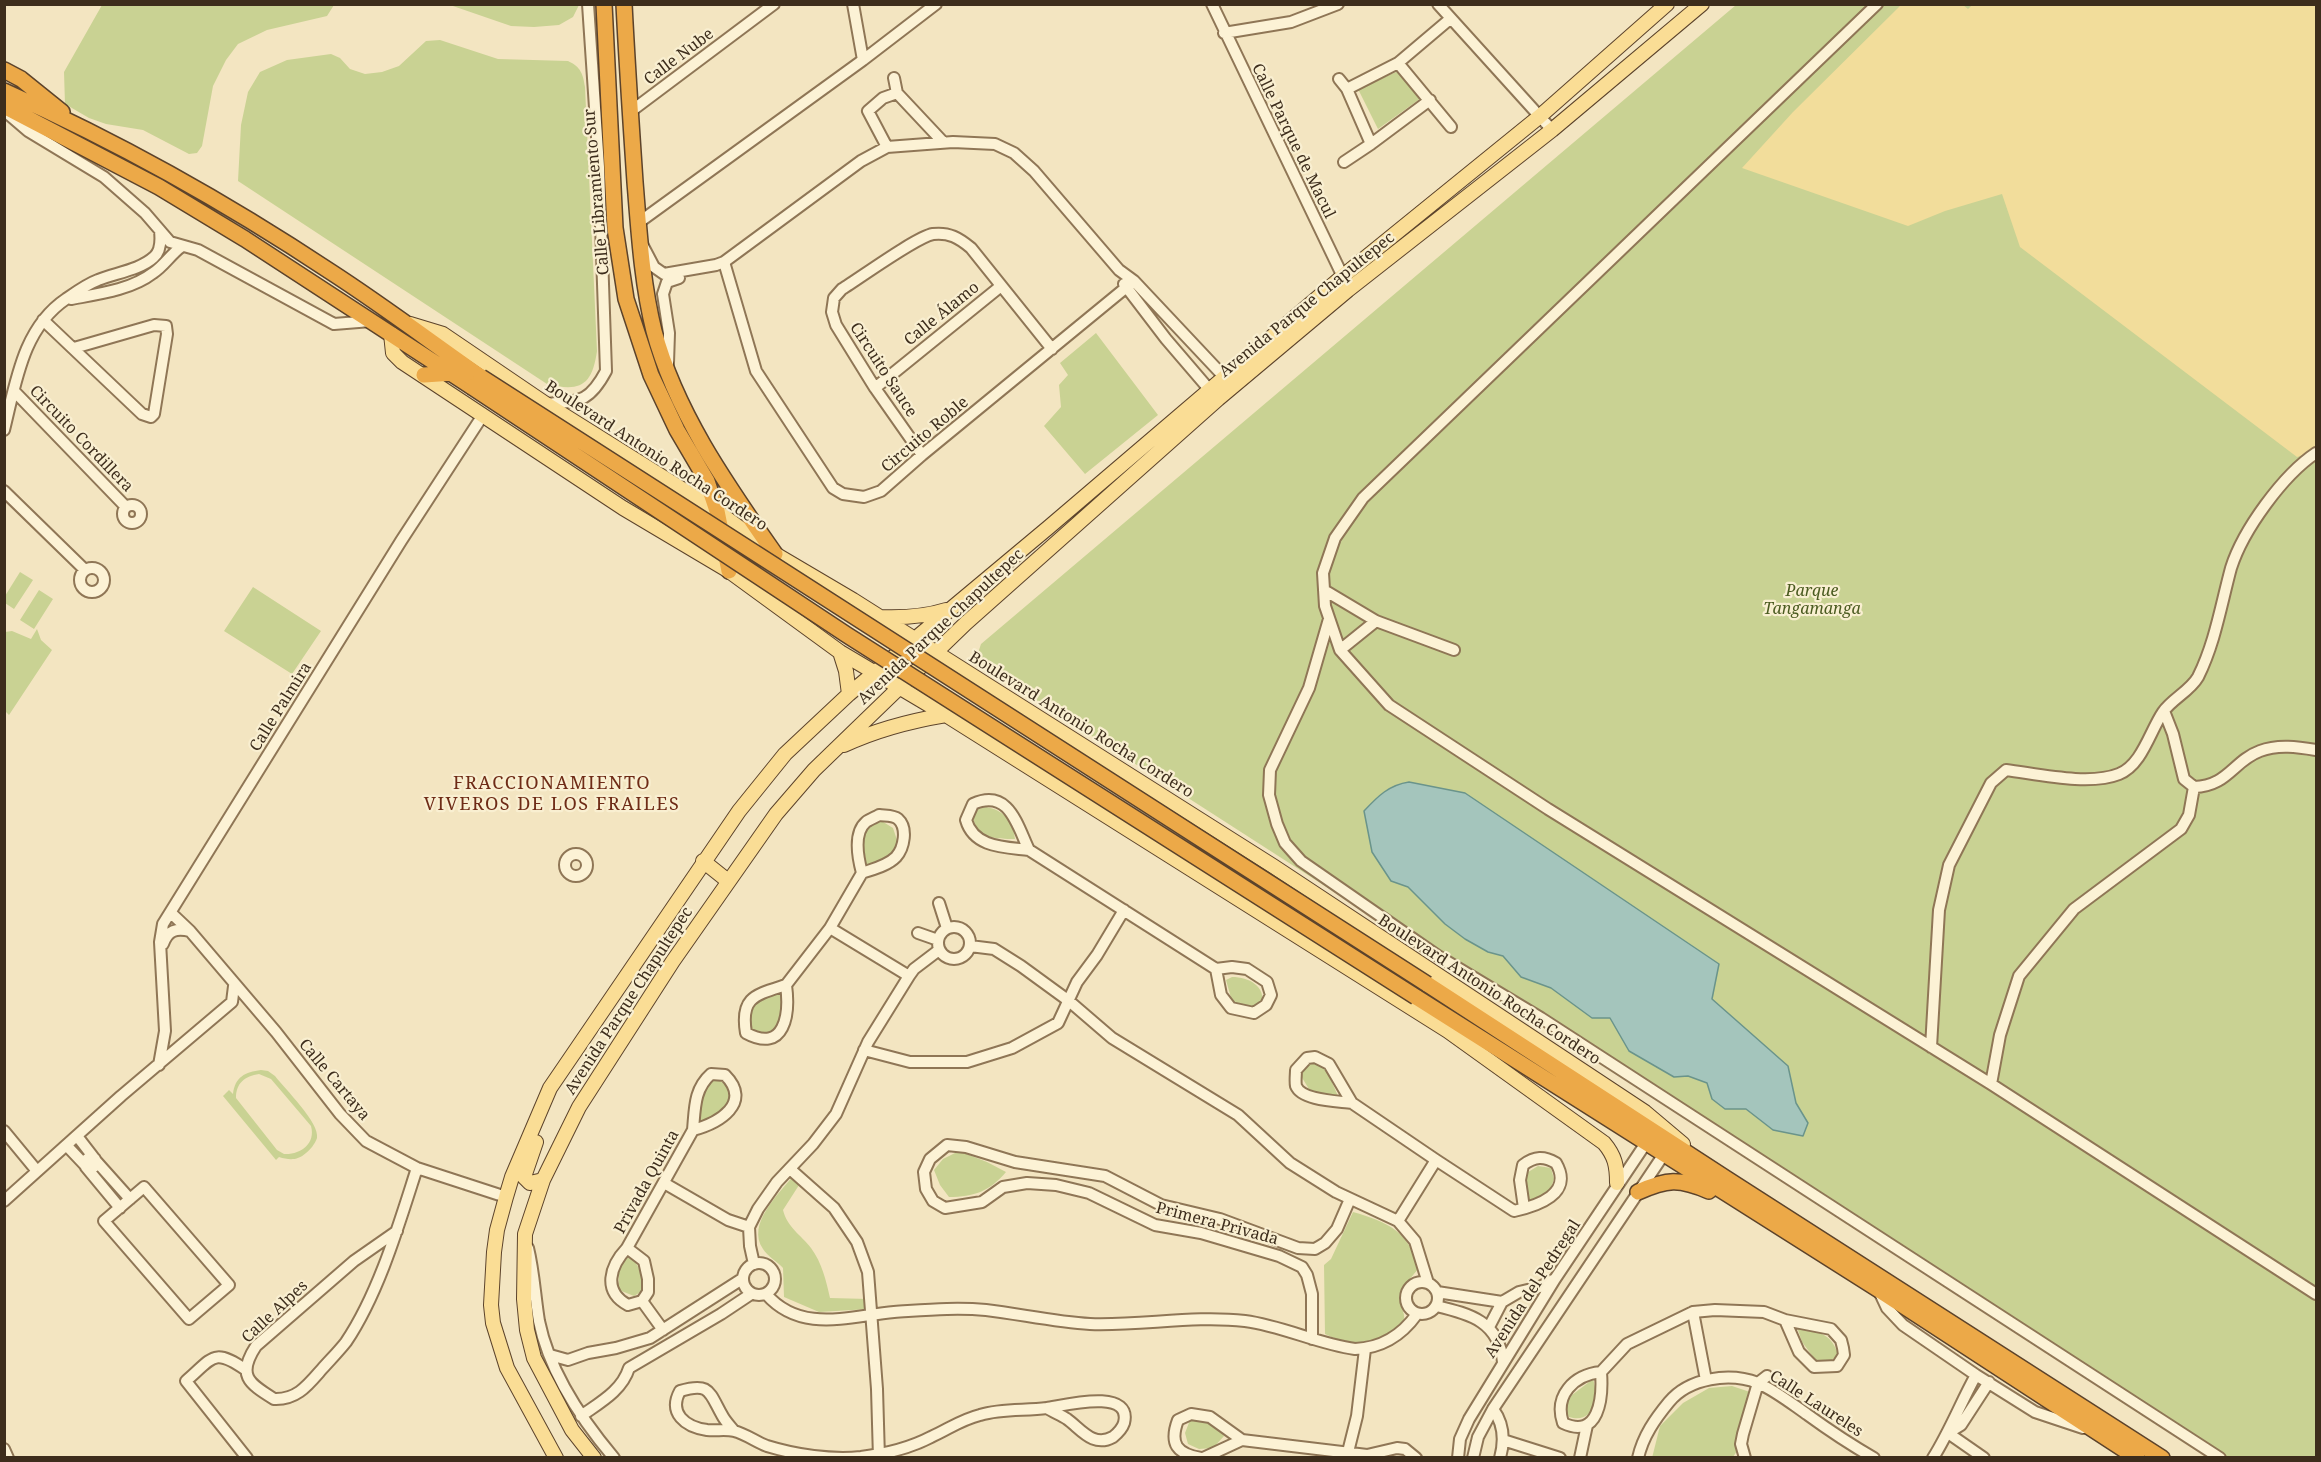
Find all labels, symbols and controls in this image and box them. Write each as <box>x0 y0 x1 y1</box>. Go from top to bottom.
street label: Calle Nube <box>640 25 718 89</box>
street label: Calle Parque de Macul <box>1247 60 1339 222</box>
street label: Calle Libramiento Sur <box>580 108 614 276</box>
street label: Avenida Parque Chapultepec <box>1216 228 1398 382</box>
street label: Calle Álamo <box>901 278 983 350</box>
street label: Circuito Sauce <box>845 319 921 421</box>
street label: Boulevard Antonio Rocha Cordero <box>541 377 771 535</box>
street label: Circuito Cordillera <box>25 382 137 496</box>
street label: Circuito Roble <box>878 393 972 477</box>
street label: Avenida Parque Chapultepec <box>854 545 1028 709</box>
park label: Parque Tangamanga <box>1763 581 1861 619</box>
street label: Boulevard Antonio Rocha Cordero <box>965 648 1197 802</box>
street label: Calle Palmira <box>246 659 316 755</box>
district label: FRACCIONAMIENTO VIVEROS DE LOS FRAILES <box>424 773 680 816</box>
street label: Avenida Parque Chapultepec <box>561 904 697 1098</box>
street label: Boulevard Antonio Rocha Cordero <box>1374 911 1604 1069</box>
street label: Calle Cartaya <box>294 1035 374 1125</box>
street label: Privada Quinta <box>611 1127 683 1237</box>
street label: Primera Privada <box>1154 1198 1280 1250</box>
street label: Avenida del Pedregal <box>1481 1216 1585 1362</box>
street label: Calle Alpes <box>238 1277 312 1347</box>
street label: Calle Laureles <box>1766 1367 1866 1441</box>

